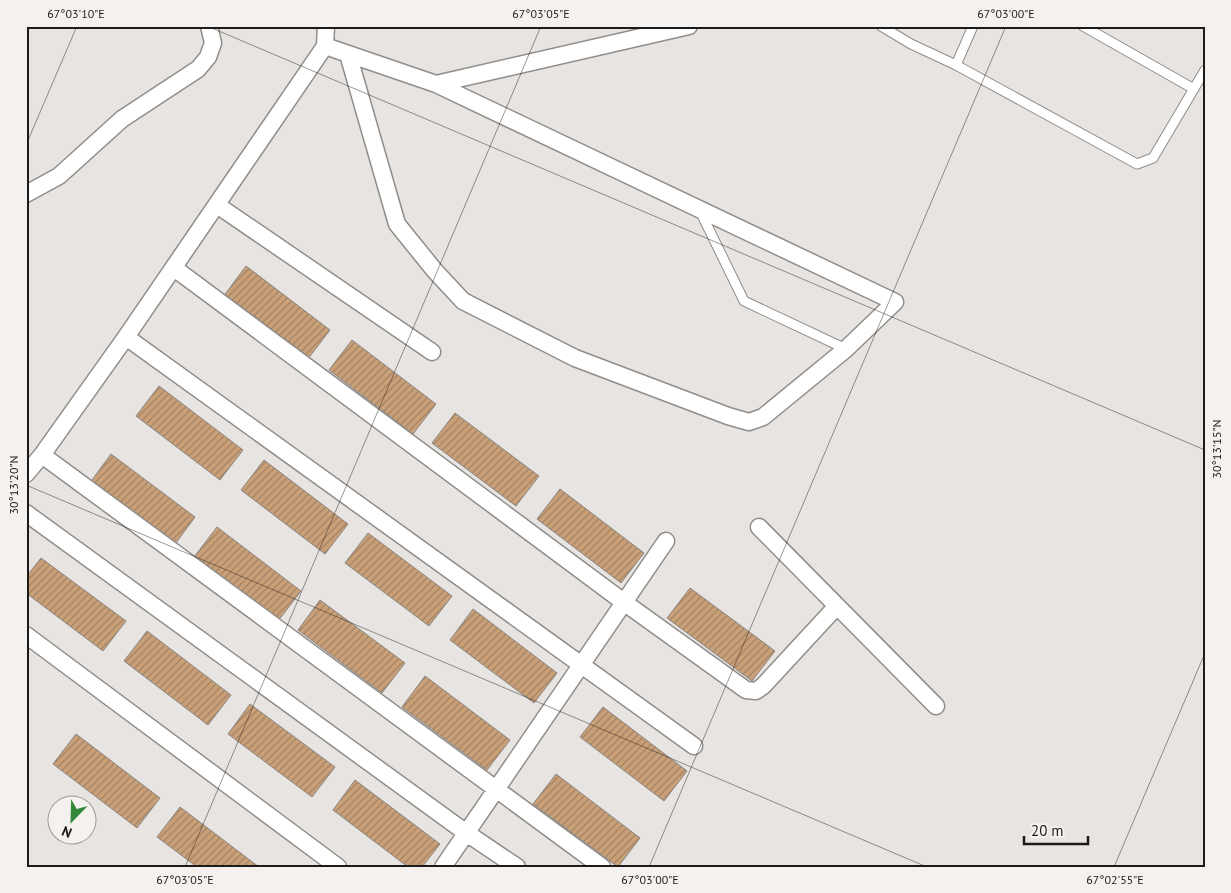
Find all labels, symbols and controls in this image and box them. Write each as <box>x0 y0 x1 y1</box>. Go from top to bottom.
text: 67°03'10"E <box>47 6 105 21</box>
text: 67°03'05"E <box>512 6 570 21</box>
text: 67°03'00"E <box>977 6 1035 21</box>
text: 30°13'15"N <box>1209 419 1224 479</box>
text: 30°13'20"N <box>6 455 21 515</box>
north arrow <box>48 796 98 846</box>
scale bar <box>1024 813 1087 845</box>
text: 20 m <box>1031 821 1064 840</box>
text: N <box>59 822 75 842</box>
text: 67°03'05"E <box>156 872 214 887</box>
text: 67°03'00"E <box>621 872 679 887</box>
text: 67°02'55"E <box>1086 872 1144 887</box>

